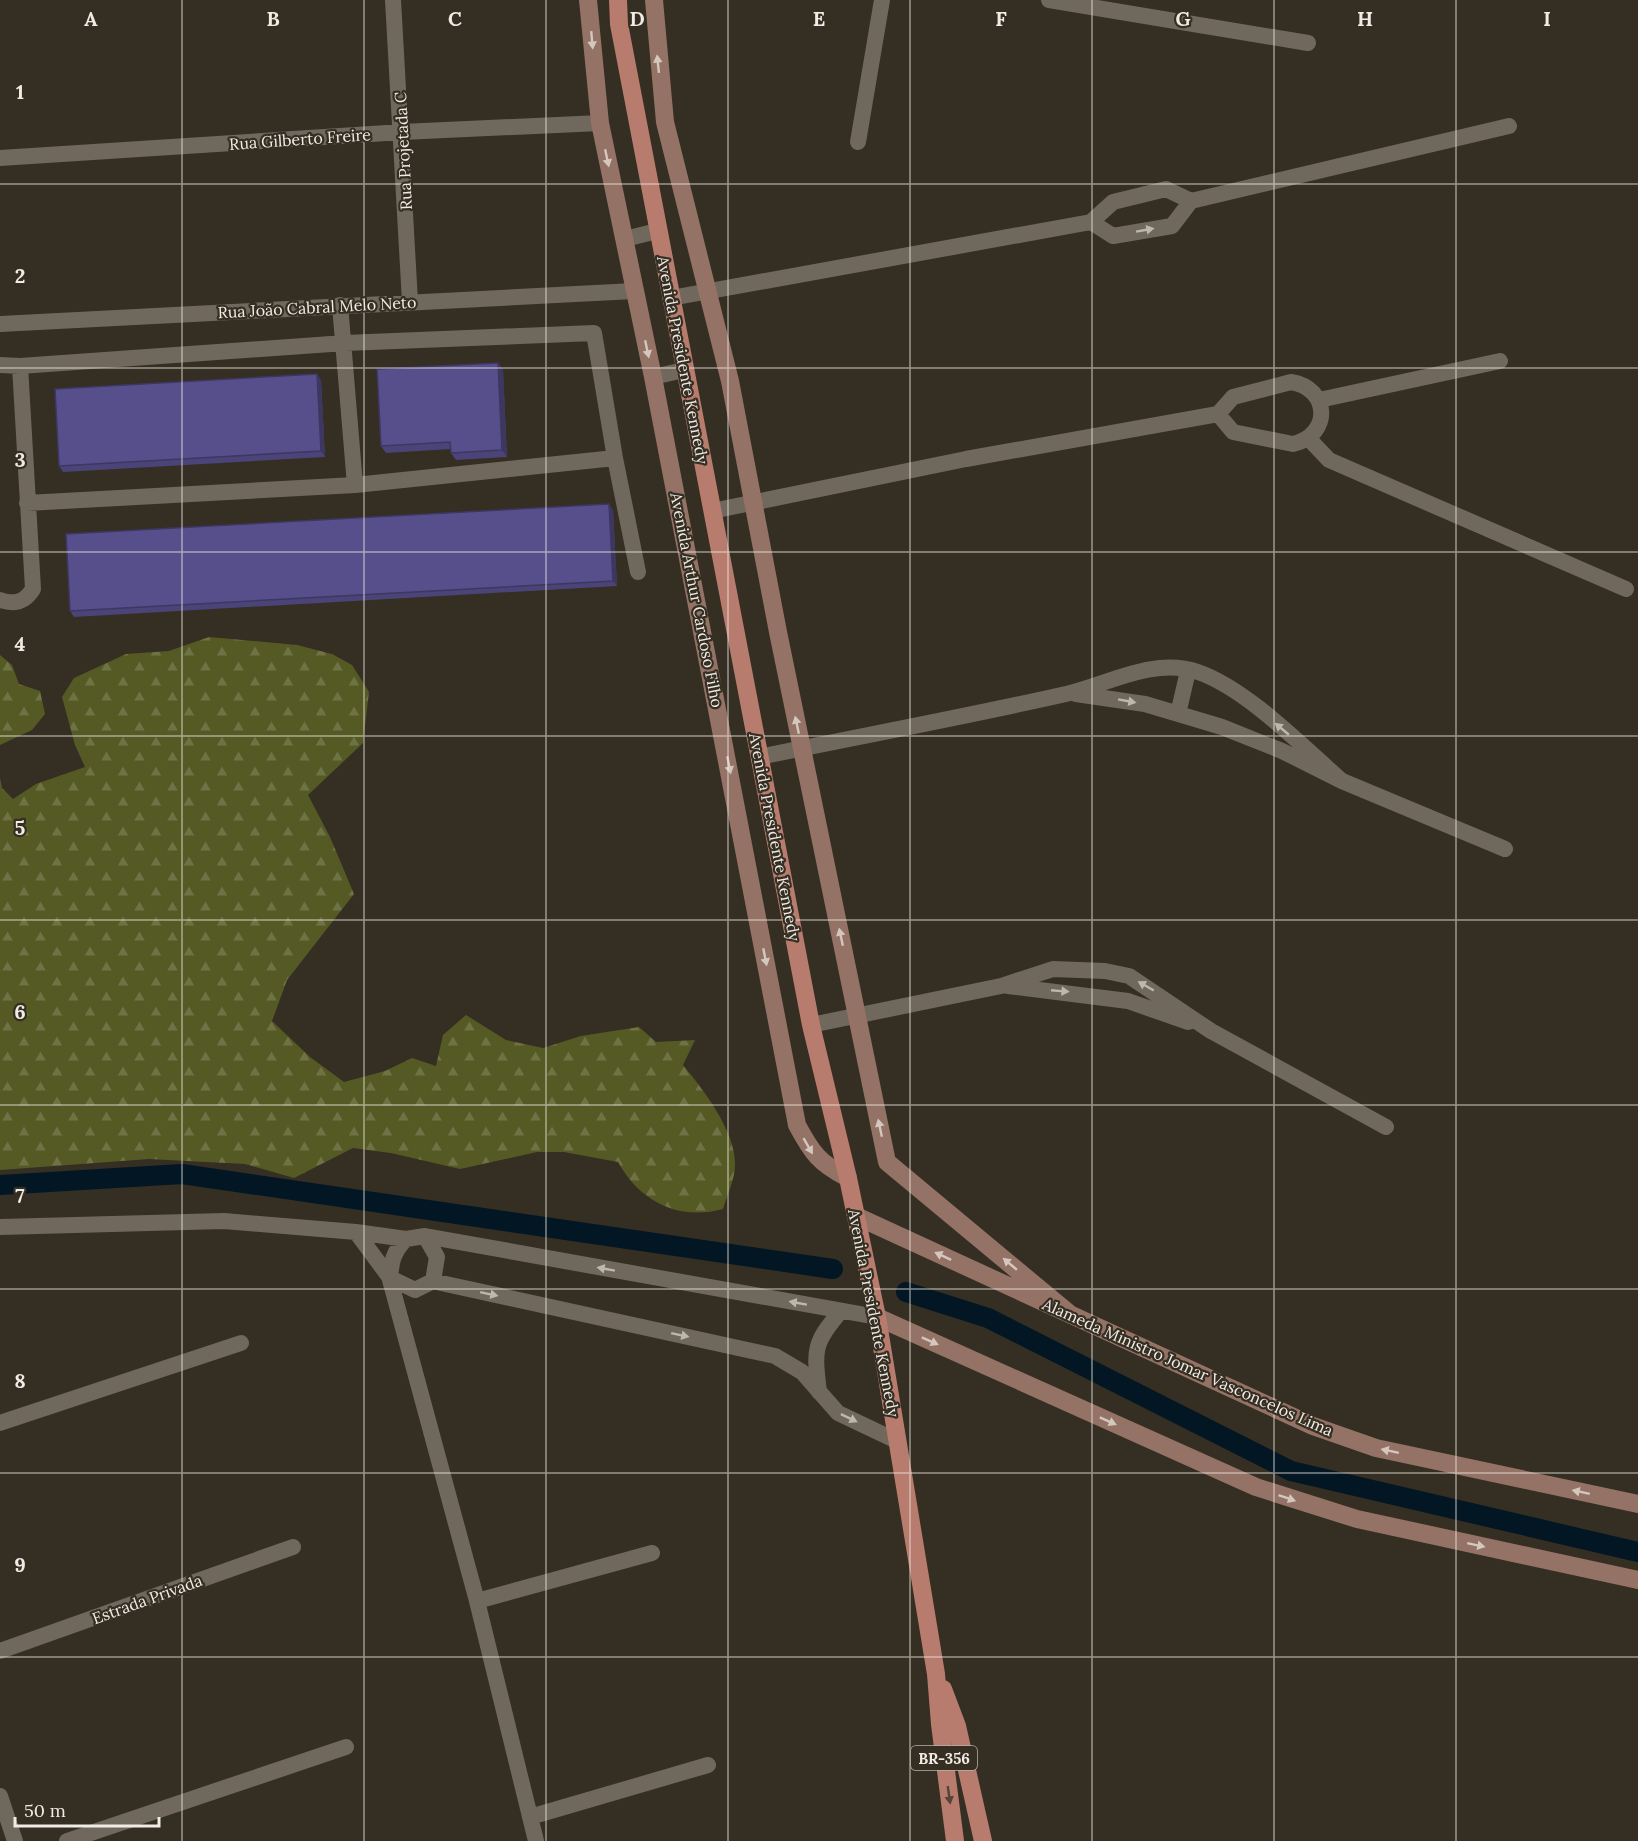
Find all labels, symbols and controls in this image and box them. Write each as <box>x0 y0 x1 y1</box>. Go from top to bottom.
text: A <box>84 6 98 31</box>
text: B <box>266 6 280 31</box>
text: C <box>448 6 462 31</box>
text: D <box>629 6 645 31</box>
text: E <box>813 6 825 31</box>
text: F <box>995 6 1007 31</box>
text: G <box>1175 6 1191 31</box>
text: H <box>1357 6 1373 31</box>
text: I <box>1543 6 1551 31</box>
one-way arrow <box>587 31 597 50</box>
one-way arrow <box>654 54 663 73</box>
text: 1 <box>16 79 24 104</box>
street label: Rua Projetada C <box>390 91 416 211</box>
street label: Rua Gilberto Freire <box>228 124 372 154</box>
one-way arrow <box>603 149 613 168</box>
one-way arrow <box>1135 225 1154 234</box>
street label: Avenida Presidente Kennedy <box>653 253 713 466</box>
text: 2 <box>15 263 25 288</box>
street label: Rua João Cabral Melo Neto <box>217 292 417 322</box>
one-way arrow <box>643 340 652 359</box>
text: 3 <box>14 447 26 472</box>
street label: Avenida Arthur Cardoso Filho <box>666 490 728 709</box>
text: 4 <box>15 631 26 656</box>
one-way arrow <box>1118 697 1137 706</box>
one-way arrow <box>792 715 801 734</box>
one-way arrow <box>1274 723 1290 736</box>
street label: Avenida Presidente Kennedy <box>745 730 805 943</box>
one-way arrow <box>725 756 734 775</box>
text: 5 <box>15 815 26 840</box>
one-way arrow <box>836 927 845 946</box>
one-way arrow <box>761 947 770 966</box>
one-way arrow <box>1137 981 1154 991</box>
one-way arrow <box>1050 986 1069 996</box>
text: 6 <box>14 999 26 1024</box>
one-way arrow <box>875 1118 884 1137</box>
one-way arrow <box>803 1138 814 1154</box>
text: 7 <box>15 1183 25 1208</box>
street label: Avenida Presidente Kennedy <box>844 1206 904 1419</box>
one-way arrow <box>934 1251 951 1260</box>
one-way arrow <box>1003 1258 1018 1271</box>
one-way arrow <box>597 1264 616 1273</box>
one-way arrow <box>480 1290 499 1299</box>
street label: Alameda Ministro Jomar Vasconcelos Lima <box>1039 1293 1336 1440</box>
one-way arrow <box>789 1299 808 1308</box>
one-way arrow <box>670 1331 689 1341</box>
one-way arrow <box>921 1337 939 1347</box>
text: 8 <box>14 1368 26 1393</box>
one-way arrow <box>840 1413 857 1422</box>
one-way arrow <box>1099 1417 1116 1426</box>
one-way arrow <box>1380 1446 1399 1455</box>
one-way arrow <box>1571 1487 1590 1496</box>
one-way arrow <box>1278 1494 1296 1503</box>
one-way arrow <box>1467 1541 1486 1550</box>
text: 9 <box>14 1552 26 1577</box>
street label: Estrada Privada <box>89 1570 205 1628</box>
road number: BR-356 <box>911 1746 977 1770</box>
one-way arrow <box>944 1785 953 1804</box>
scale bar <box>15 1790 159 1828</box>
text: 50 m <box>24 1799 66 1822</box>

